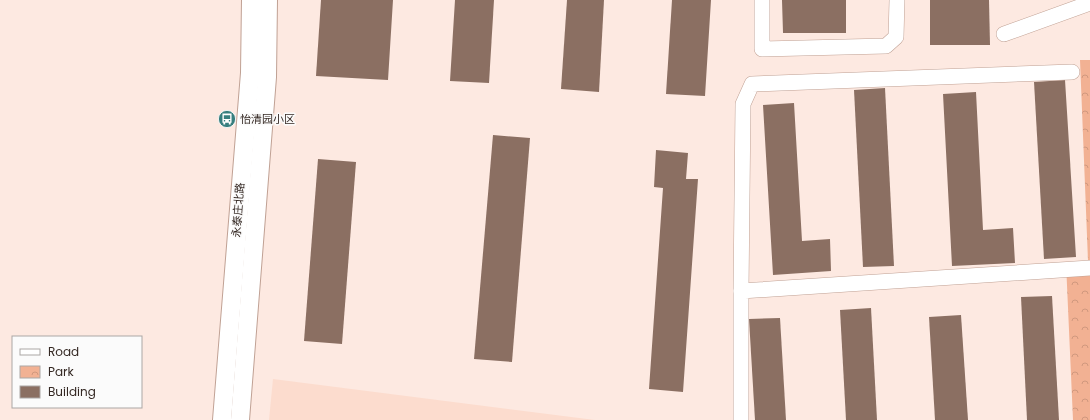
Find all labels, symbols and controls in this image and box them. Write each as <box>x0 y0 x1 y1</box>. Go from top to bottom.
bus stop icon: 怡清园小区 <box>217 109 237 129</box>
place label: 怡清园小区 <box>240 111 295 127</box>
street label: 永泰庄北路 <box>228 182 248 238</box>
legend <box>12 336 142 408</box>
text: Road <box>48 343 79 360</box>
text: Park <box>48 363 75 380</box>
text: Building <box>48 383 96 400</box>

